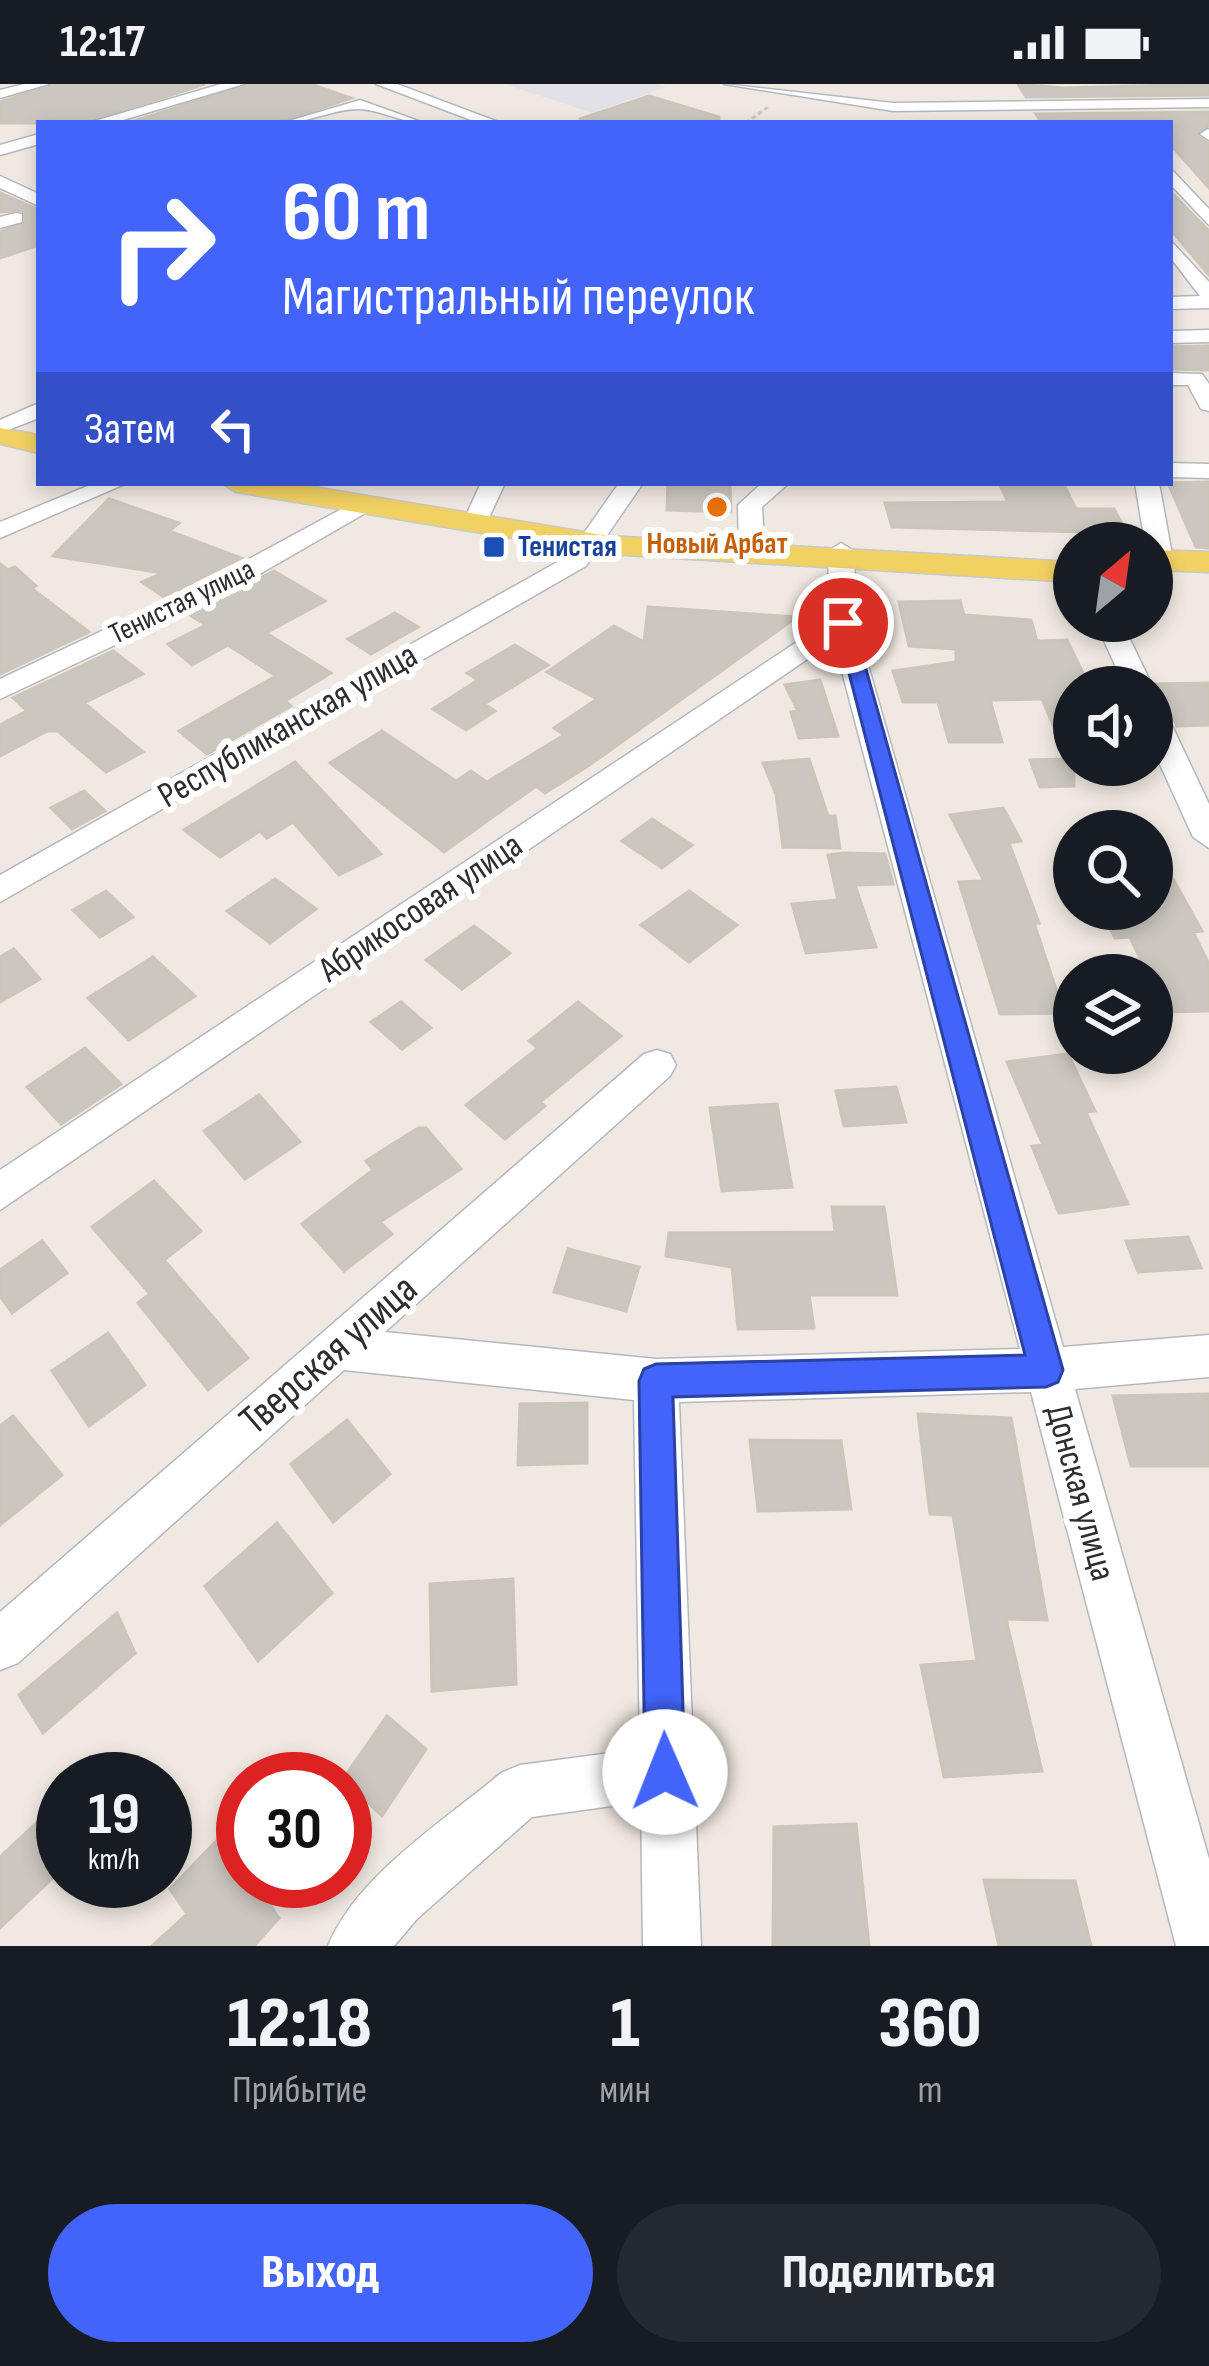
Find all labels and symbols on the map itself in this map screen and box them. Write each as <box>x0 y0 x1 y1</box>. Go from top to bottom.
marker: Новый Арбат <box>704 494 730 520</box>
north arrow <box>1053 522 1173 642</box>
place label: Новый Арбат <box>646 526 788 562</box>
place label: Тенистая <box>518 529 617 565</box>
marker: Тенистая <box>481 534 507 560</box>
street label: Тенистая улица <box>103 551 261 653</box>
pin <box>792 572 894 674</box>
street label: Республиканская улица <box>151 634 425 818</box>
street label: Абрикосовая улица <box>310 824 531 992</box>
street label: Тверская улица <box>230 1264 428 1446</box>
street label: Донская улица <box>1036 1400 1124 1586</box>
position arrow <box>602 1709 728 1835</box>
speed limit sign: 30 <box>216 1752 372 1908</box>

